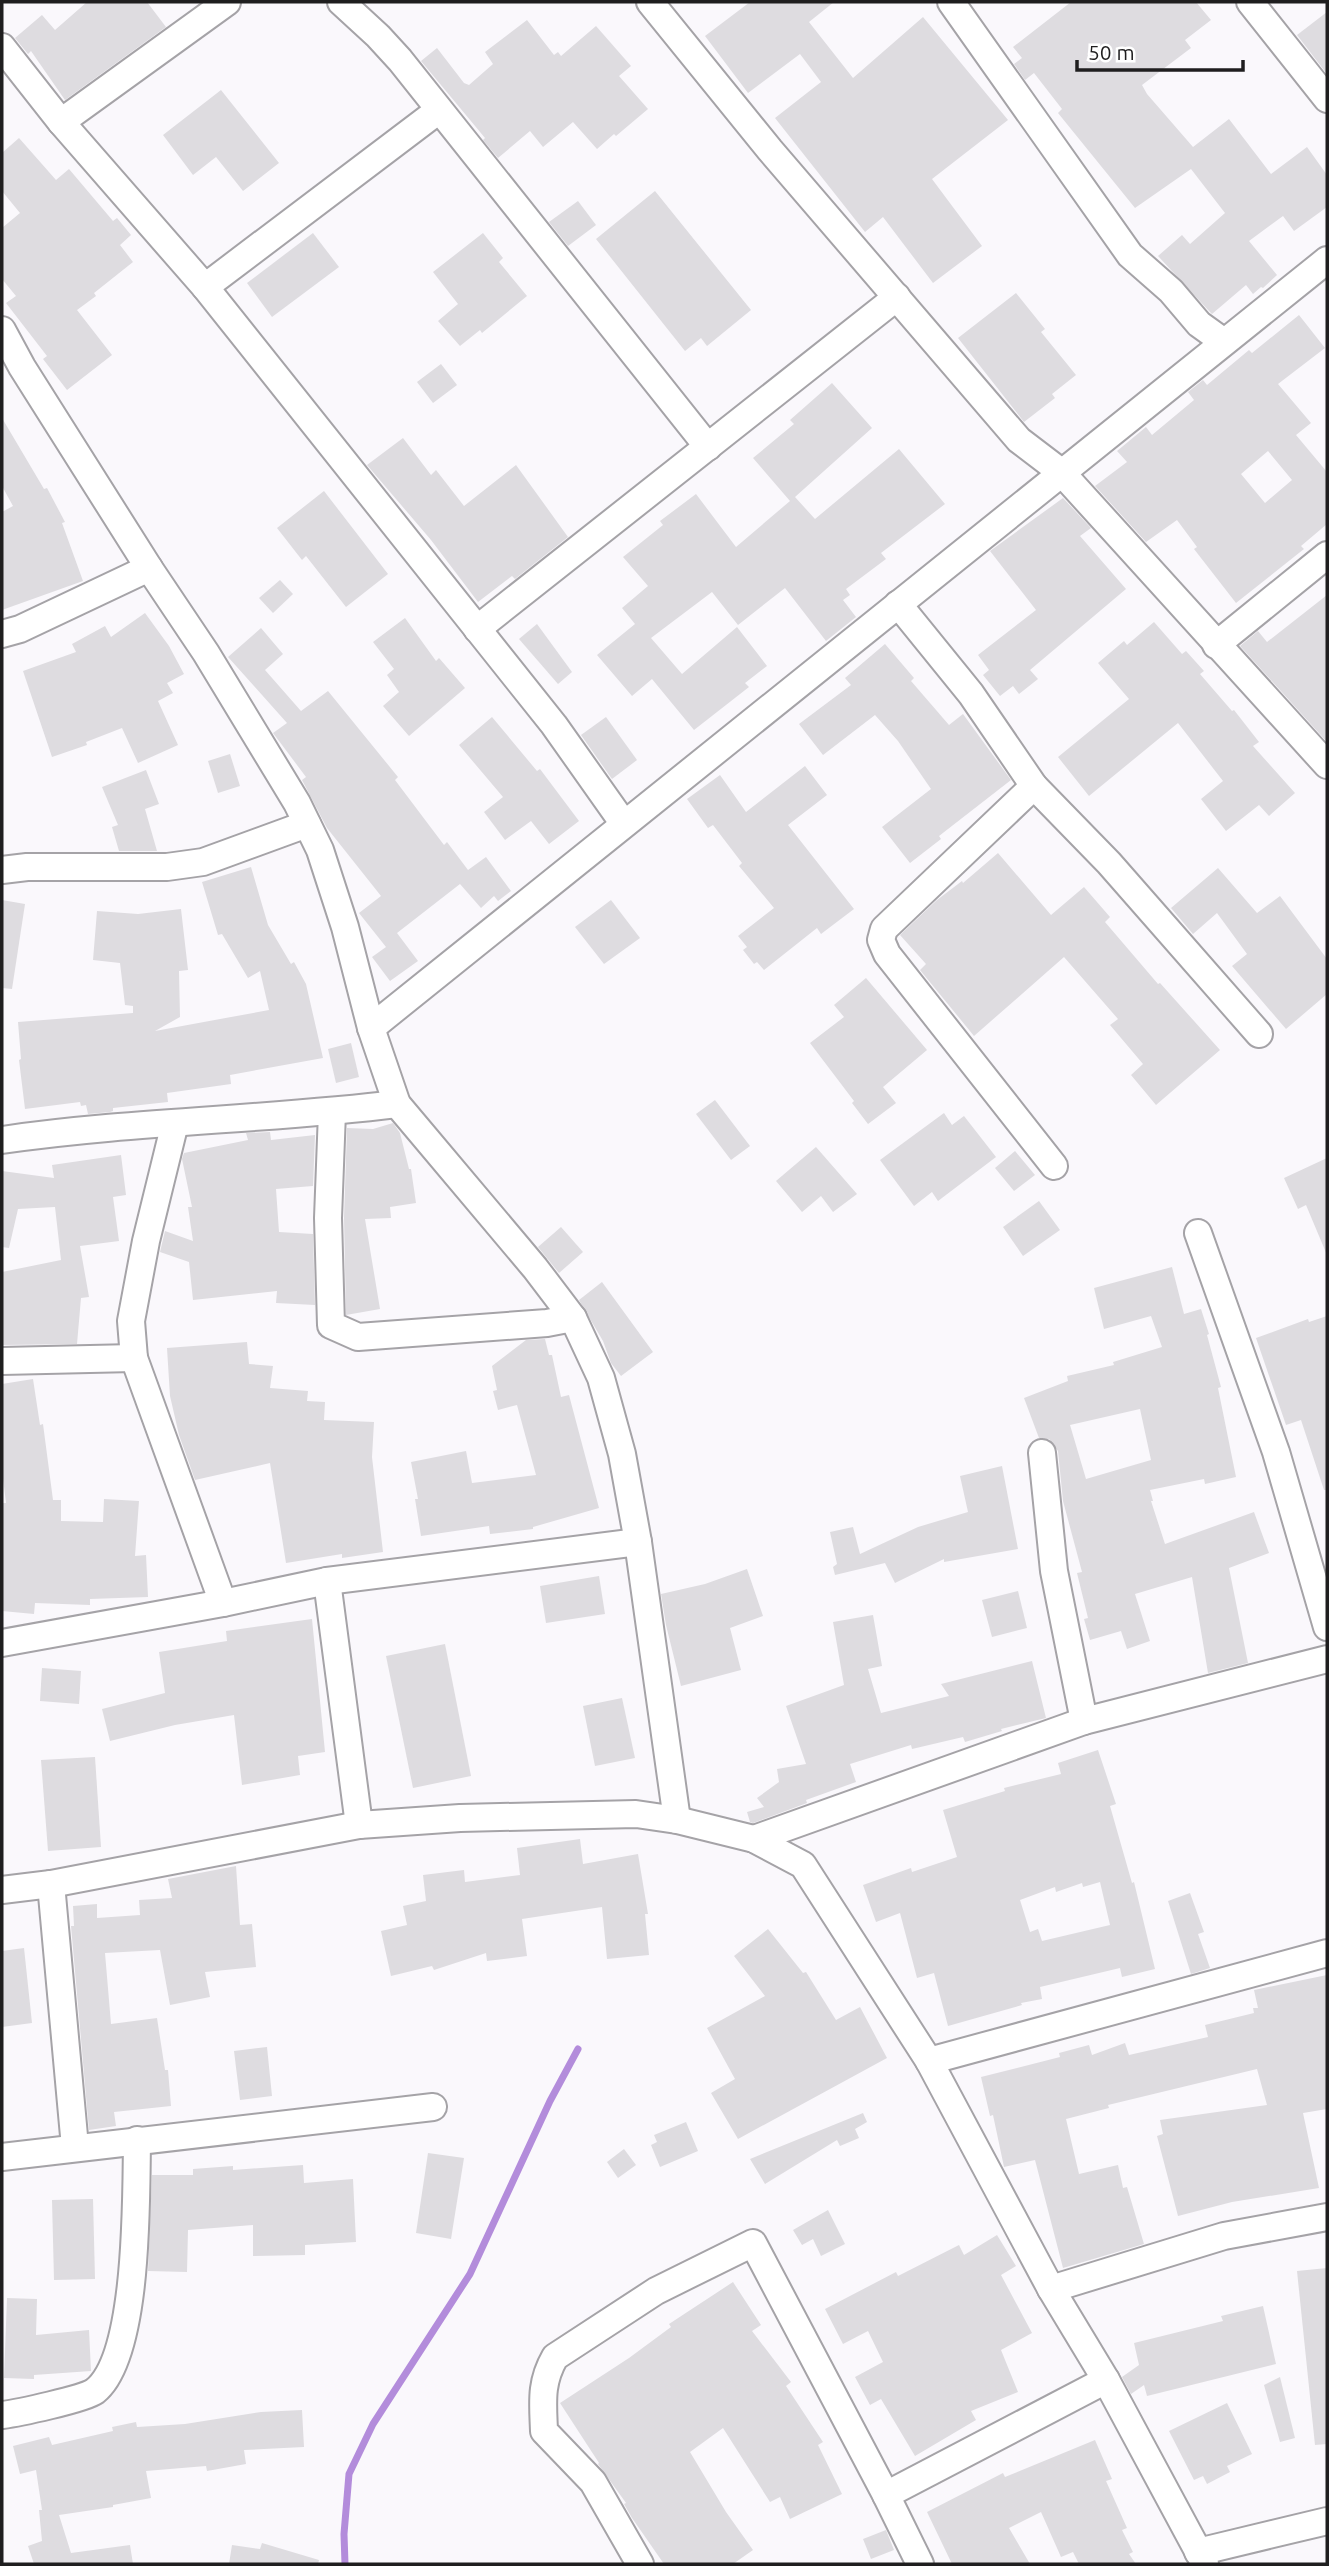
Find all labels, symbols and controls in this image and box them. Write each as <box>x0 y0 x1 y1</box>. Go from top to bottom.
scale bar <box>1077 28 1243 72</box>
text: 50 m <box>1088 40 1135 64</box>

